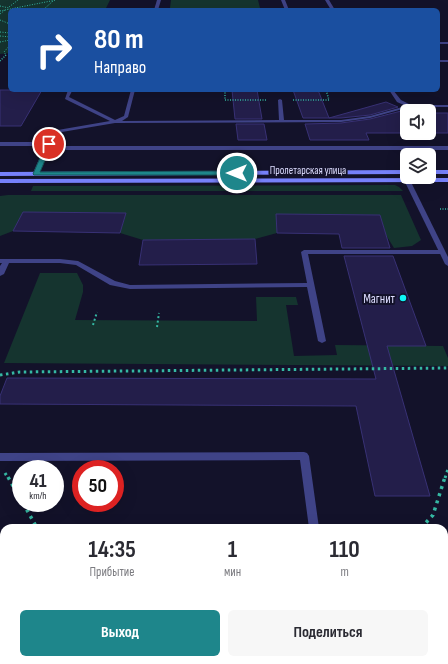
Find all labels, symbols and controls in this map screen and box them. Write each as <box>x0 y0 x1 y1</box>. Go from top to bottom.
text: 80 m <box>94 23 143 56</box>
icon: right <box>28 24 80 76</box>
text: Направо <box>94 57 146 78</box>
map controls <box>400 104 436 184</box>
button: sound <box>400 104 436 140</box>
pin <box>32 127 66 161</box>
icon: arrive <box>38 133 60 155</box>
button: layers <box>400 148 436 184</box>
position arrow <box>216 152 258 194</box>
street label: Пролетарская улица <box>270 164 346 177</box>
place label: Магнит <box>363 291 396 307</box>
marker: Магнит <box>398 293 408 303</box>
speed limit sign: 50 <box>72 460 124 512</box>
text: 41 <box>29 469 47 493</box>
text: km/h <box>29 490 47 502</box>
text: 14:35 <box>88 535 136 564</box>
text: 1 <box>228 535 237 564</box>
text: 110 <box>329 535 360 564</box>
text: Прибытие <box>89 564 135 580</box>
text: мин <box>224 564 241 580</box>
text: m <box>340 564 349 580</box>
button: Выход <box>20 610 220 656</box>
button: Поделиться <box>228 610 428 656</box>

